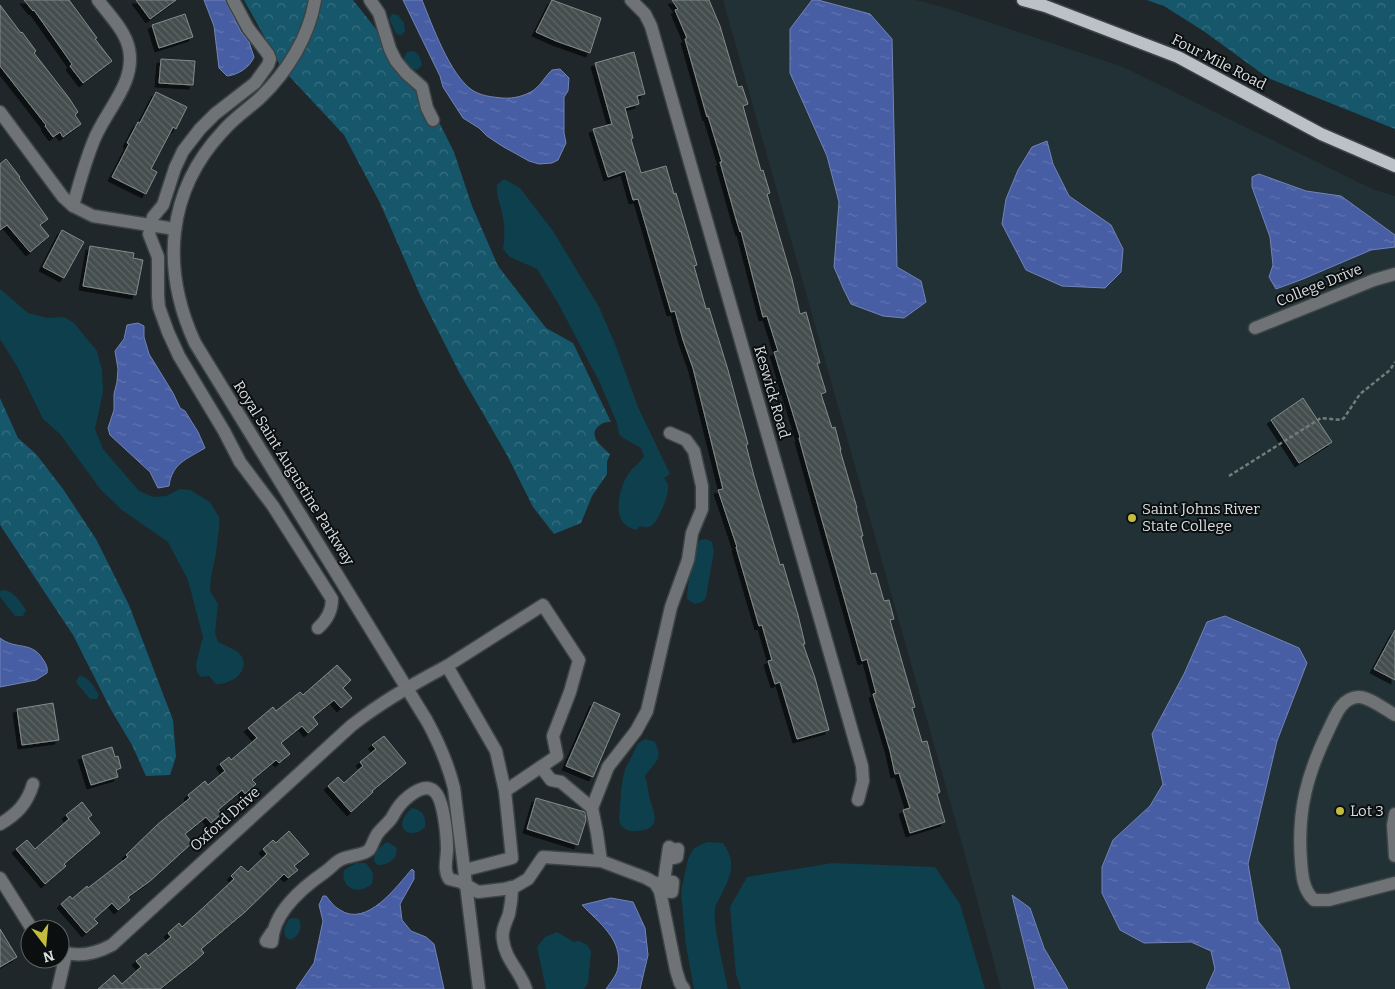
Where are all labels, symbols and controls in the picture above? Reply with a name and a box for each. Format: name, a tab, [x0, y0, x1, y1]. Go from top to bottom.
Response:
street label: Four Mile Road	[1169, 30, 1269, 94]
street label: College Drive	[1273, 260, 1365, 310]
street label: Keswick Road	[750, 344, 794, 441]
street label: Royal Saint Augustine Parkway	[230, 377, 358, 569]
place label: Saint Johns River State College	[1142, 500, 1260, 535]
marker: Saint Johns River State College	[1126, 512, 1138, 524]
street label: Oxford Drive	[186, 783, 264, 855]
place label: Lot 3	[1350, 802, 1384, 820]
marker: Lot 3	[1334, 805, 1346, 817]
north arrow	[20, 919, 70, 969]
text: N	[41, 946, 56, 966]

